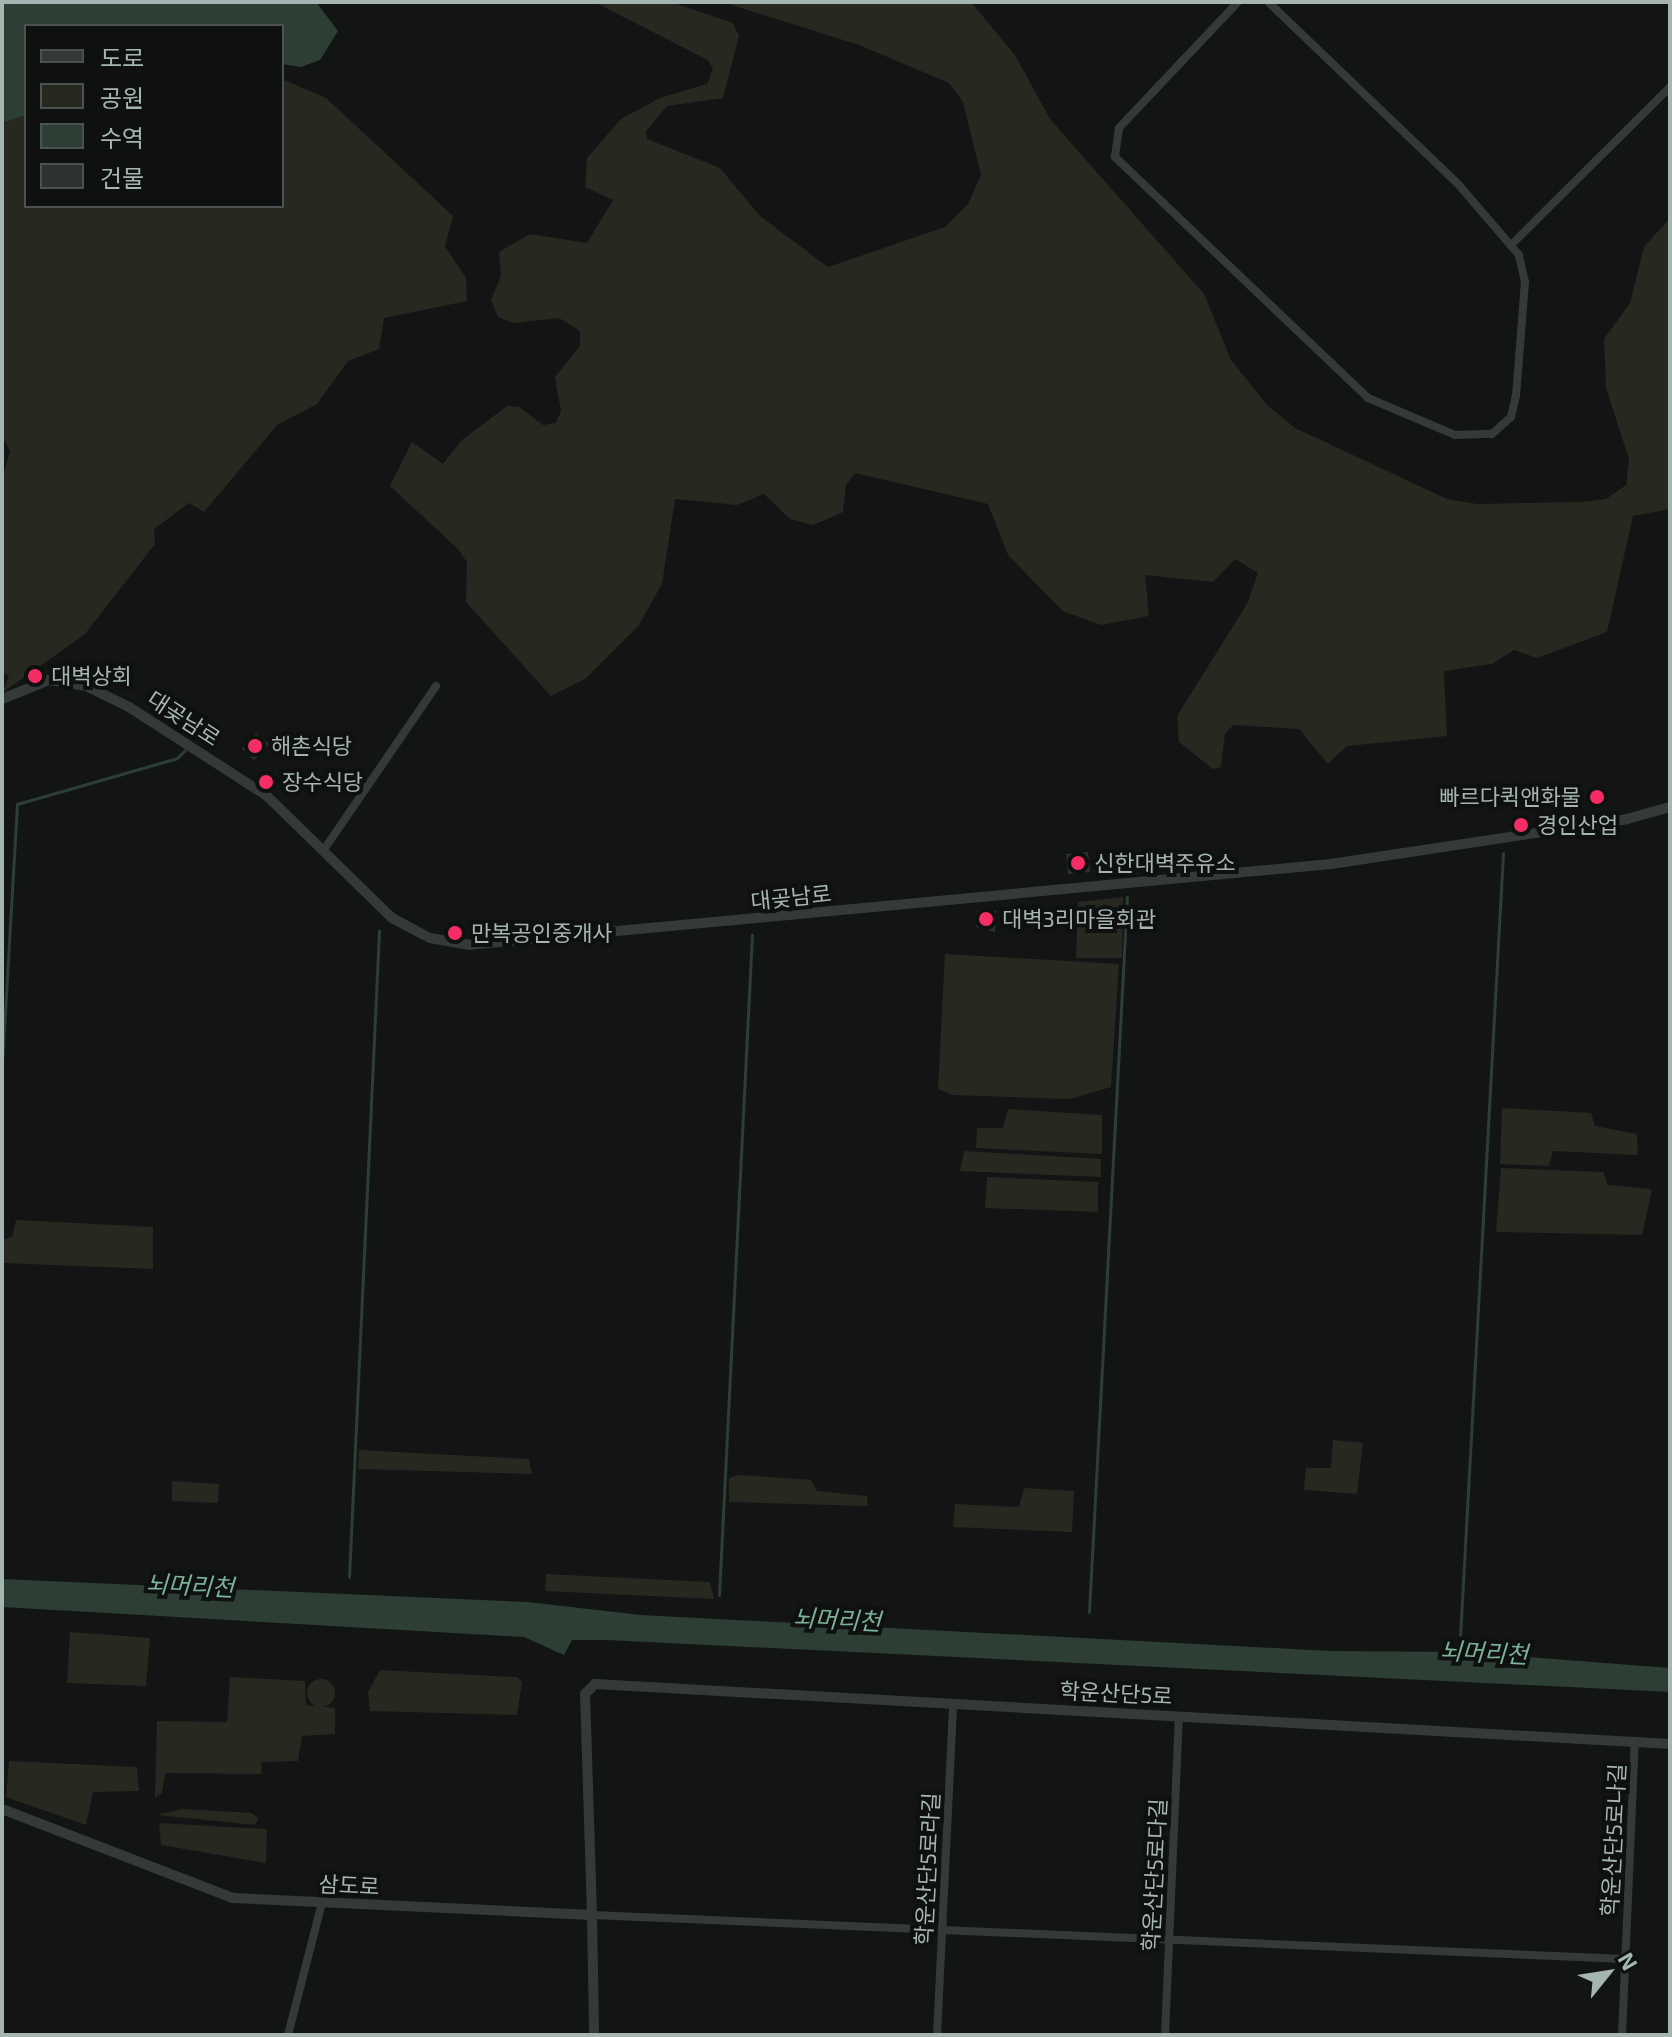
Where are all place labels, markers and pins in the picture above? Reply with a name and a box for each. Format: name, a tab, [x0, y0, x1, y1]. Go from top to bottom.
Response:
place label: 대벽상회	[51, 663, 132, 689]
marker: 대벽상회	[26, 667, 44, 685]
place label: 해촌식당	[271, 733, 352, 759]
marker: 해촌식당	[246, 737, 264, 755]
place label: 장수식당	[282, 769, 363, 795]
marker: 장수식당	[257, 773, 275, 791]
place label: 빠르다퀵앤화물	[1439, 784, 1581, 810]
marker: 빠르다퀵앤화물	[1588, 788, 1606, 806]
place label: 경인산업	[1537, 812, 1618, 838]
marker: 경인산업	[1512, 816, 1530, 834]
place label: 신한대벽주유소	[1094, 850, 1236, 876]
marker: 신한대벽주유소	[1069, 854, 1087, 872]
place label: 대벽3리마을회관	[1002, 906, 1156, 932]
marker: 대벽3리마을회관	[977, 910, 995, 928]
place label: 만복공인중개사	[471, 920, 613, 946]
marker: 만복공인중개사	[446, 924, 464, 942]

